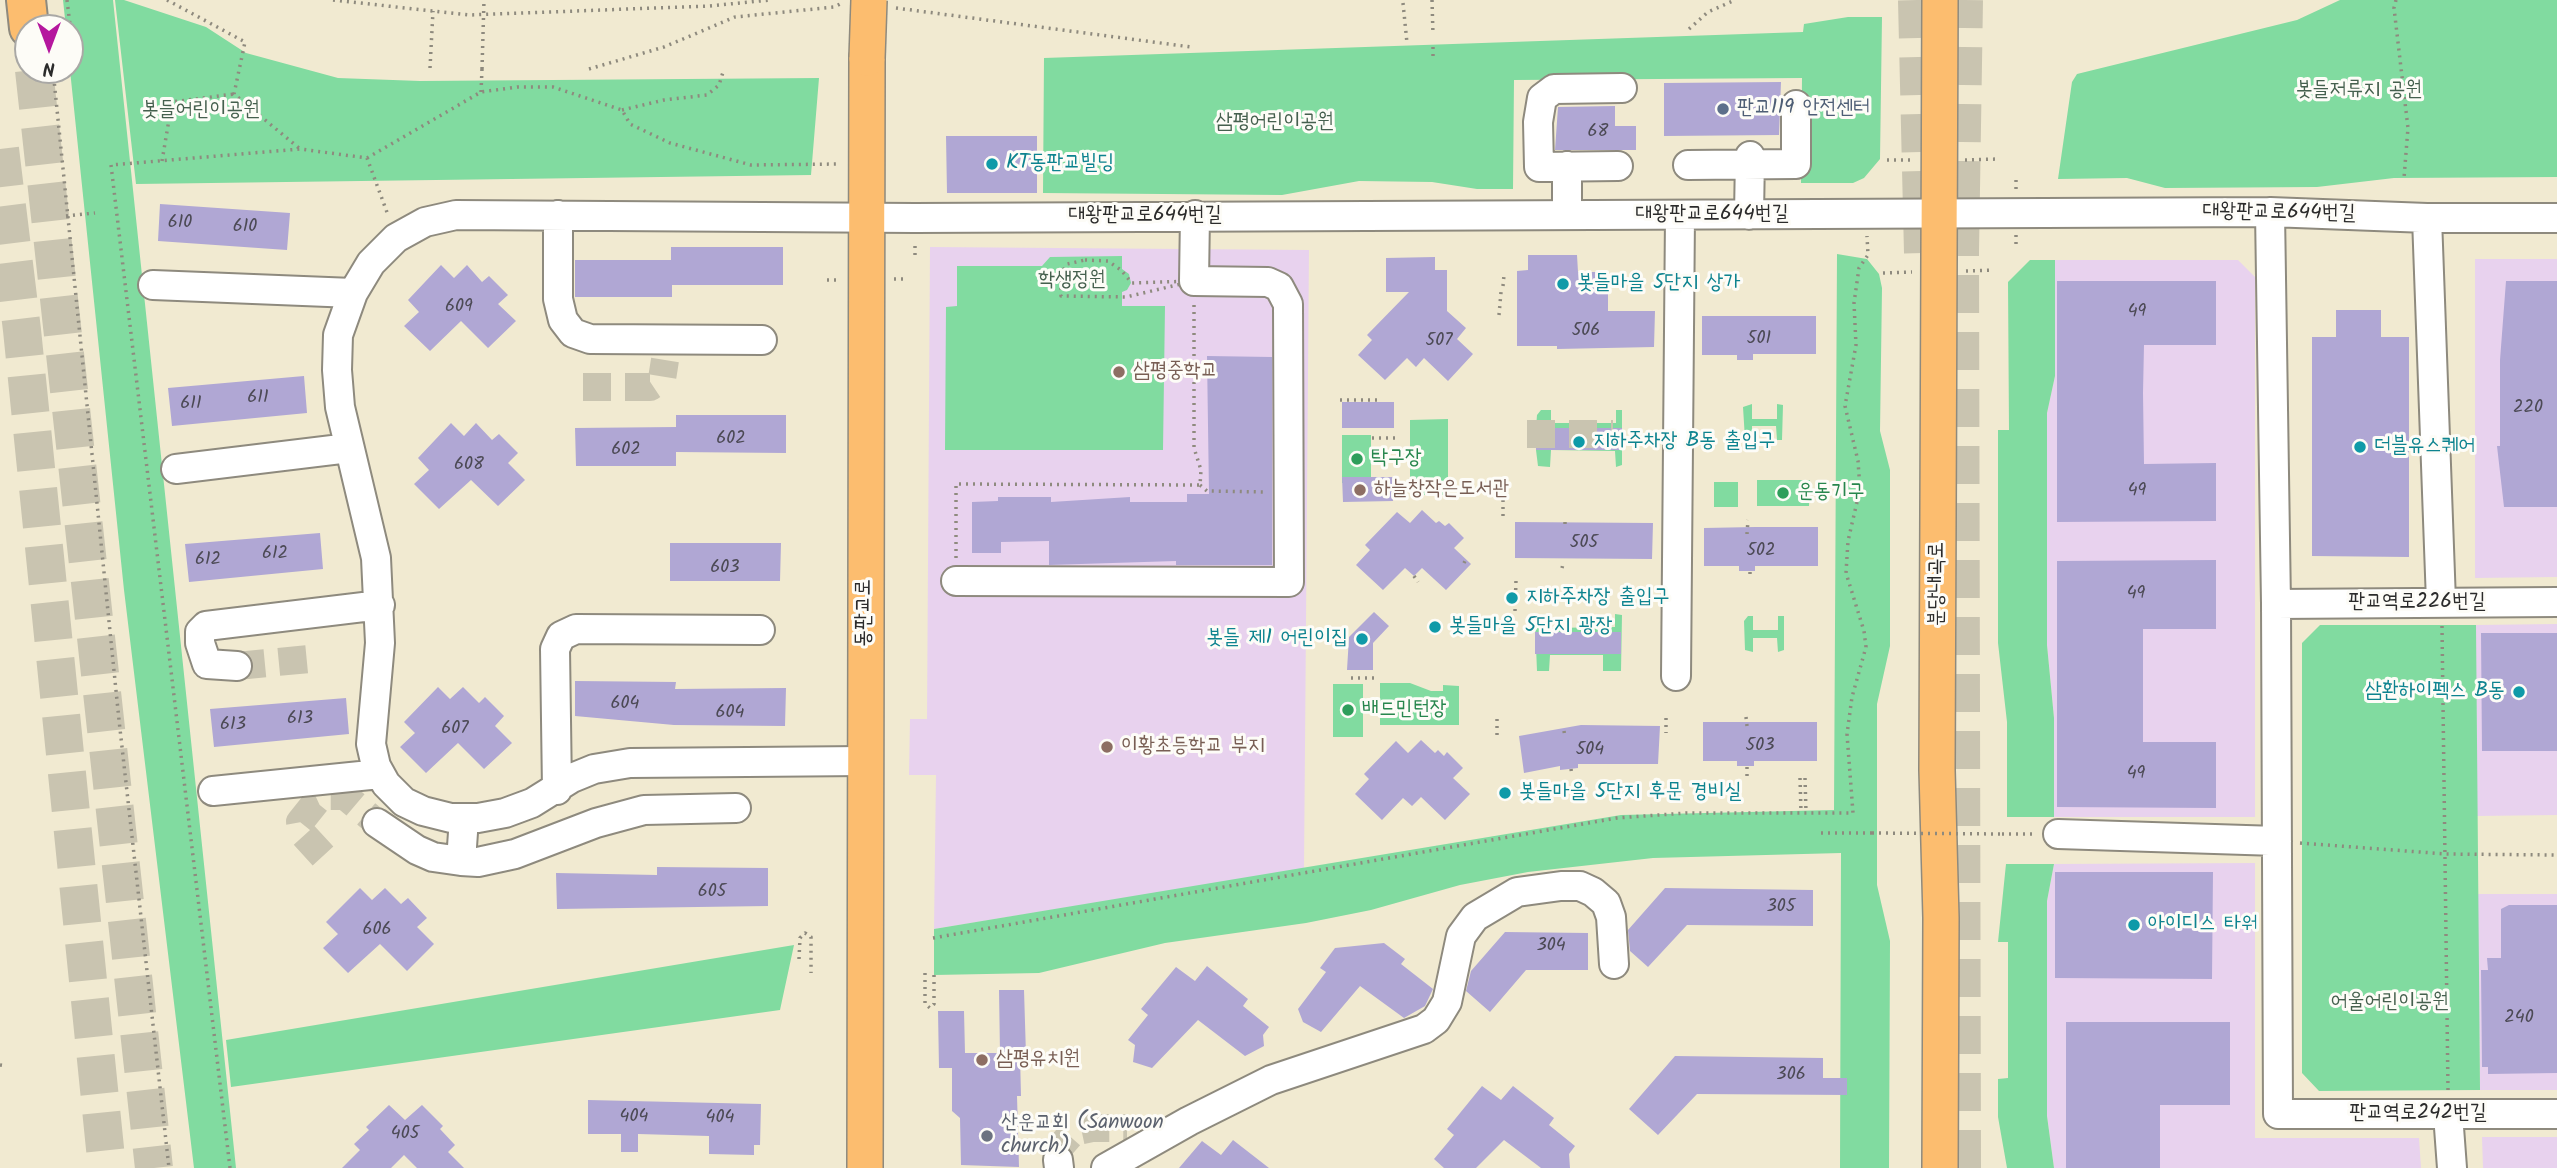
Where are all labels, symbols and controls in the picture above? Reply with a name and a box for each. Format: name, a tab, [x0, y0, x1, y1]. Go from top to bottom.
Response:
north arrow	[14, 14, 84, 84]
text: N	[43, 53, 55, 83]
park label: 봇들저류지 공원	[2296, 78, 2422, 104]
place label: 판교119 안전센터	[1737, 96, 1870, 122]
park label: 봇들어린이공원	[142, 98, 260, 124]
marker: 판교119 안전센터	[1715, 101, 1731, 117]
park label: 삼평어린이공원	[1216, 110, 1334, 136]
house number: 68	[1588, 122, 1608, 144]
place label: KT동판교빌딩	[1006, 151, 1114, 177]
marker: KT동판교빌딩	[984, 156, 1000, 172]
street label: 대왕판교로644번길	[2202, 200, 2356, 228]
street label: 대왕판교로644번길	[1635, 202, 1789, 228]
street label: 대왕판교로644번길	[1068, 203, 1222, 229]
house number: 610	[168, 213, 192, 235]
house number: 610	[233, 217, 257, 239]
park label: 학생정원	[1038, 268, 1106, 294]
place label: 봇들마을 5단지 상가	[1577, 271, 1740, 297]
marker: 봇들마을 5단지 상가	[1555, 276, 1571, 292]
house number: 609	[445, 297, 473, 319]
house number: 49	[2128, 302, 2146, 324]
house number: 506	[1572, 321, 1600, 343]
house number: 501	[1747, 329, 1771, 351]
house number: 507	[1426, 331, 1452, 353]
place label: 삼평중학교	[1133, 359, 1217, 385]
marker: 삼평중학교	[1111, 364, 1127, 380]
house number: 611	[247, 388, 269, 410]
house number: 611	[180, 394, 202, 416]
house number: 220	[2513, 398, 2543, 420]
house number: 602	[716, 429, 746, 451]
place label: 지하주차장 B동 출입구	[1593, 429, 1775, 455]
marker: 지하주차장 B동 출입구	[1571, 434, 1587, 450]
place label: 더블유스퀘어	[2374, 434, 2475, 460]
marker: 더블유스퀘어	[2352, 439, 2368, 455]
house number: 602	[611, 440, 641, 462]
place label: 탁구장	[1371, 446, 1422, 472]
marker: 탁구장	[1349, 451, 1365, 467]
house number: 608	[454, 455, 484, 477]
place label: 하늘창작은도서관	[1374, 477, 1509, 503]
place label: 운동기구	[1797, 480, 1865, 506]
house number: 49	[2128, 481, 2146, 503]
marker: 하늘창작은도서관	[1352, 482, 1368, 498]
marker: 운동기구	[1775, 485, 1791, 501]
house number: 505	[1570, 533, 1598, 555]
house number: 502	[1746, 541, 1776, 563]
street label: 분당내곡로	[1925, 542, 1951, 626]
house number: 612	[262, 544, 288, 566]
house number: 612	[195, 550, 221, 572]
house number: 603	[710, 558, 740, 580]
street label: 동판교로	[852, 579, 878, 647]
house number: 49	[2127, 584, 2145, 606]
place label: 지하주차장 출입구	[1526, 585, 1670, 611]
marker: 지하주차장 출입구	[1504, 590, 1520, 606]
street label: 판교역로226번길	[2348, 590, 2486, 616]
place label: 봇들마을 5단지 광장	[1449, 614, 1612, 640]
marker: 봇들마을 5단지 광장	[1427, 619, 1443, 635]
place label: 봇들 제1 어린이집	[1206, 626, 1348, 652]
marker: 봇들 제1 어린이집	[1354, 631, 1370, 647]
place label: 삼환하이펙스 B동	[2365, 679, 2505, 705]
marker: 삼환하이펙스 B동	[2511, 684, 2527, 700]
house number: 604	[611, 694, 639, 716]
place label: 배드민턴장	[1362, 697, 1446, 723]
marker: 배드민턴장	[1340, 702, 1356, 718]
house number: 604	[716, 703, 744, 725]
house number: 613	[287, 709, 313, 731]
house number: 613	[220, 715, 246, 737]
house number: 607	[441, 719, 469, 741]
place label: 이황초등학교 부지	[1121, 734, 1265, 760]
house number: 503	[1746, 736, 1774, 758]
marker: 이황초등학교 부지	[1099, 739, 1115, 755]
house number: 504	[1576, 740, 1604, 762]
house number: 49	[2127, 764, 2145, 786]
place label: 봇들마을 5단지 후문 경비실	[1519, 780, 1741, 806]
marker: 봇들마을 5단지 후문 경비실	[1497, 785, 1513, 801]
house number: 605	[698, 882, 726, 904]
house number: 305	[1767, 897, 1795, 919]
place label: 아이디스 타워	[2148, 912, 2258, 938]
marker: 아이디스 타워	[2126, 917, 2142, 933]
house number: 606	[362, 920, 392, 942]
house number: 304	[1536, 936, 1566, 958]
park label: 어울어린이공원	[2331, 990, 2449, 1016]
house number: 240	[2504, 1008, 2534, 1030]
place label: 삼평유치원	[996, 1047, 1080, 1073]
marker: 삼평유치원	[974, 1052, 990, 1068]
house number: 306	[1776, 1065, 1806, 1087]
street label: 판교역로242번길	[2349, 1101, 2487, 1127]
house number: 404	[620, 1107, 648, 1129]
house number: 404	[706, 1108, 734, 1130]
place label: 산운교회 (Sanwoon church)	[1001, 1111, 1164, 1161]
house number: 405	[391, 1124, 419, 1146]
marker: 산운교회 (Sanwoon church)	[979, 1128, 995, 1144]

